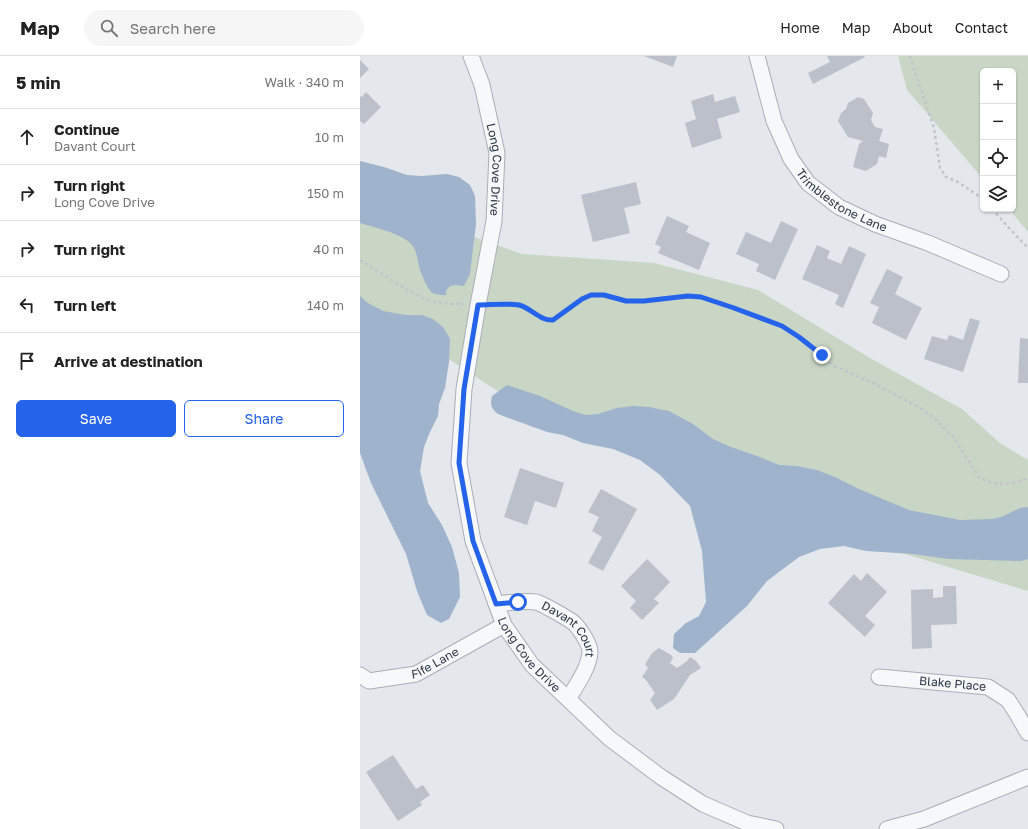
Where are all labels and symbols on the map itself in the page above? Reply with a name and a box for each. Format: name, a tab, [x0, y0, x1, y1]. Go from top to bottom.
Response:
street label: Long Cove Drive	[484, 122, 505, 216]
street label: Trimblestone Lane	[793, 166, 889, 235]
route end	[813, 346, 831, 364]
route start	[509, 593, 527, 611]
street label: Davant Court	[539, 597, 598, 659]
street label: Long Cove Drive	[495, 615, 564, 695]
street label: Fife Lane	[410, 644, 461, 682]
street label: Blake Place	[919, 673, 987, 694]

